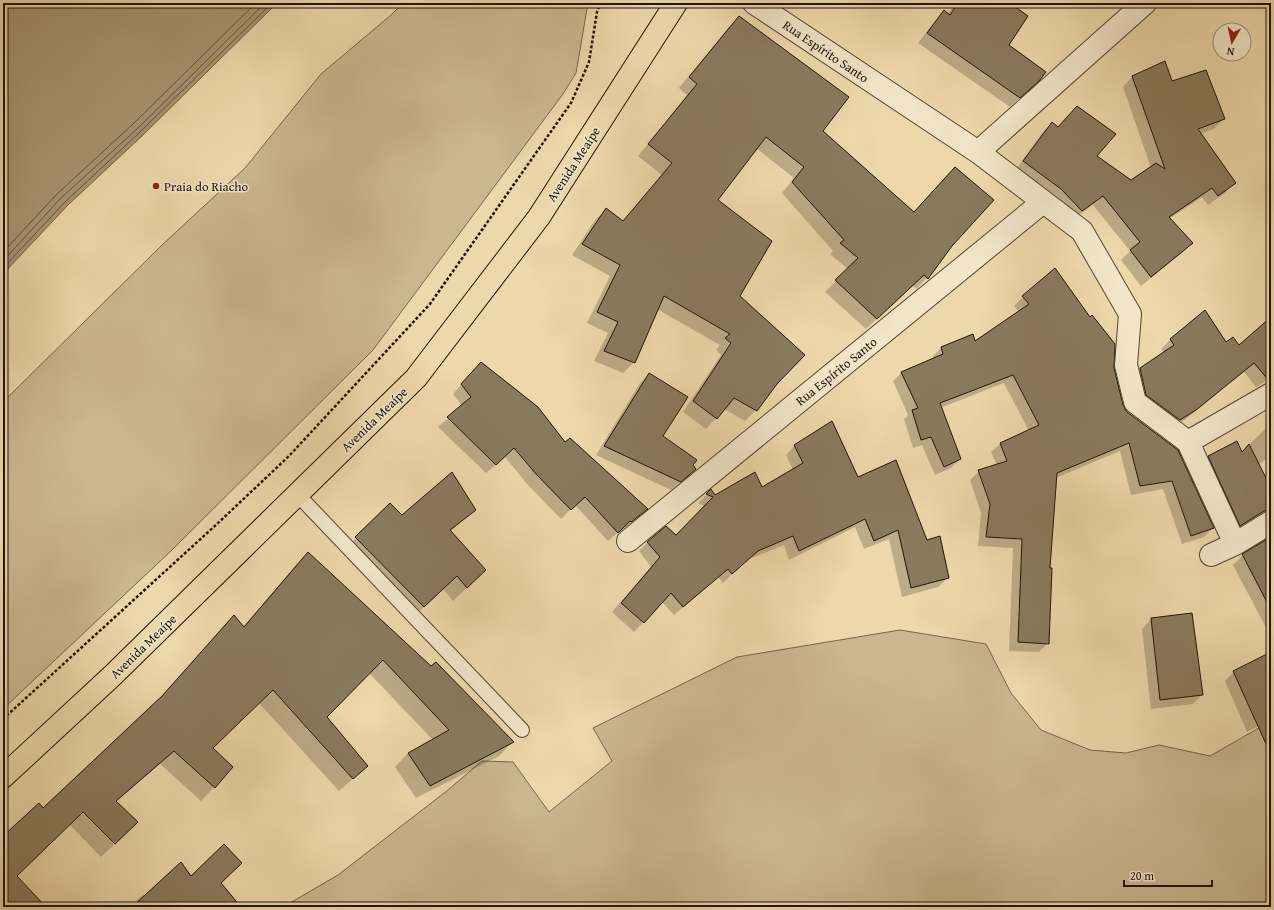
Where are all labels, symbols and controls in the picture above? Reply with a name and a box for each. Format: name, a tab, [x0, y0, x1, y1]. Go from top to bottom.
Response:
street label: Rua Espírito Santo	[779, 16, 873, 87]
north arrow	[1212, 22, 1252, 62]
text: N	[1225, 43, 1235, 60]
street label: Avenida Meaípe	[542, 123, 605, 206]
place label: Praia do Riacho	[164, 177, 249, 196]
marker: Praia do Riacho	[151, 181, 161, 191]
street label: Rua Espírito Santo	[791, 332, 881, 410]
street label: Avenida Meaípe	[337, 383, 412, 456]
street label: Avenida Meaípe	[106, 610, 181, 683]
scale bar	[1124, 862, 1212, 888]
text: 20 m	[1130, 867, 1154, 884]

